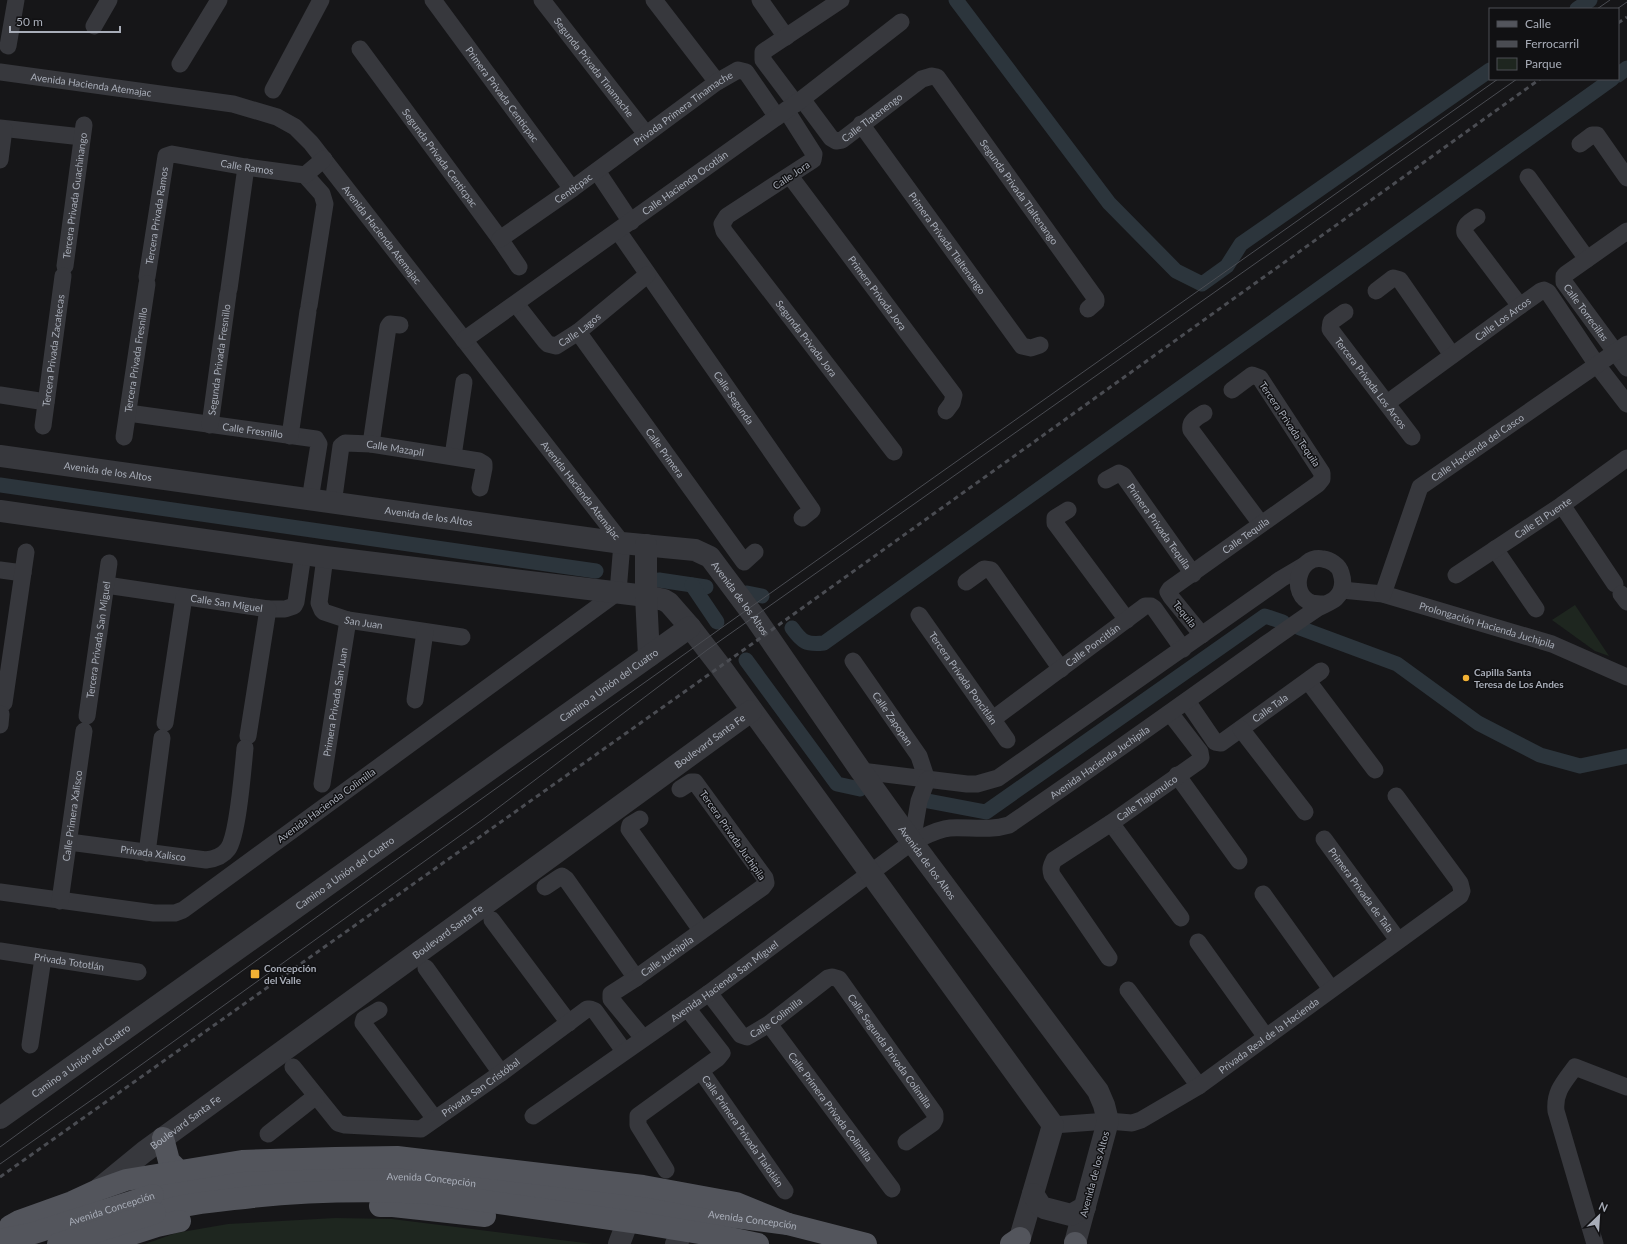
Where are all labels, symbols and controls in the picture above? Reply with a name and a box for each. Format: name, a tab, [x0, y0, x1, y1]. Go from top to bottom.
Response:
scale bar	[10, 8, 120, 34]
legend	[1489, 8, 1619, 80]
text: 50 m	[16, 14, 43, 29]
street label: Segunda Privada Tinamache	[552, 15, 637, 119]
text: Calle	[1525, 16, 1551, 31]
text: Ferrocarril	[1525, 36, 1579, 51]
street label: Primera Privada Centicpac	[463, 44, 541, 145]
text: Parque	[1525, 56, 1562, 71]
street label: Privada Primera Tinamache	[631, 68, 735, 148]
street label: Avenida Hacienda Atemajac	[30, 70, 153, 99]
street label: Calle Tlatenengo	[839, 90, 905, 144]
street label: Segunda Privada Centicpac	[400, 106, 480, 209]
street label: Tercera Privada Guachinango	[60, 131, 89, 259]
street label: Segunda Privada Tlaltenango	[978, 137, 1061, 247]
street label: Calle Hacienda Ocotlán	[639, 148, 730, 217]
street label: Calle Ramos	[220, 157, 274, 177]
street label: Calle Jora	[770, 158, 812, 192]
street label: Tercera Privada Ramos	[143, 166, 170, 266]
street label: Centicpac	[552, 170, 594, 206]
street label: Avenida Hacienda Atemajac	[340, 183, 424, 286]
street label: Primera Privada Tlaltenango	[906, 190, 988, 297]
street label: Primera Privada Jora	[846, 253, 909, 332]
street label: Calle Torrecillas	[1561, 281, 1611, 343]
street label: Tercera Privada Zacatecas	[40, 294, 66, 408]
street label: Calle Los Arcos	[1472, 294, 1533, 343]
street label: Segunda Privada Jora	[773, 298, 840, 379]
street label: Segunda Privada Fresnillo	[205, 303, 233, 416]
street label: Tercera Privada Fresnillo	[122, 306, 149, 413]
street label: Calle Lagos	[556, 310, 603, 349]
street label: Tercera Privada Los Arcos	[1332, 335, 1409, 431]
street label: Calle Segunda	[711, 369, 757, 427]
street label: Tercera Privada Tequila	[1257, 379, 1323, 469]
street label: Calle Hacienda del Casco	[1429, 411, 1526, 484]
street label: Calle Fresnillo	[222, 420, 284, 440]
street label: Calle Primera	[643, 426, 687, 480]
street label: Calle Mazapil	[366, 438, 425, 458]
street label: Avenida Hacienda Atemajac	[539, 438, 623, 542]
street label: Avenida de los Altos	[63, 459, 153, 483]
street label: Primera Privada Tequila	[1125, 481, 1194, 572]
street label: Calle El Puente	[1512, 494, 1574, 541]
street label: Avenida de los Altos	[384, 504, 474, 528]
street label: Calle Tequila	[1220, 515, 1271, 556]
street label: Avenida de los Altos	[709, 559, 771, 637]
street label: Tercera Privada San Miguel	[84, 580, 112, 699]
street label: Calle San Miguel	[190, 592, 264, 614]
street label: Tequila	[1171, 598, 1199, 630]
street label: Prolongación Hacienda Juchipila	[1418, 599, 1557, 651]
street label: San Juan	[343, 613, 384, 631]
street label: Calle Poncitlán	[1063, 621, 1122, 669]
street label: Tercera Privada Poncitlán	[927, 629, 1000, 727]
street label: Camino a Unión del Cuatro	[557, 646, 661, 724]
street label: Primera Privada San Juan	[320, 647, 350, 757]
place label: Capilla Santa Teresa de Los Andes	[1474, 666, 1564, 690]
marker: Capilla Santa Teresa de Los Andes	[1461, 673, 1471, 683]
street label: Calle Zapopan	[870, 689, 916, 748]
street label: Calle Tala	[1250, 691, 1290, 725]
street label: Boulevard Santa Fe	[672, 711, 747, 771]
street label: Avenida Hacienda Juchipila	[1047, 723, 1152, 801]
street label: Avenida Hacienda Colimilla	[274, 765, 378, 845]
street label: Calle Primera Xalisco	[60, 769, 84, 862]
street label: Calle Tlajomulco	[1114, 772, 1180, 823]
street label: Tercera Privada Juchipila	[697, 788, 769, 882]
street label: Avenida de los Altos	[896, 823, 959, 902]
street label: Camino a Unión del Cuatro	[293, 833, 397, 912]
street label: Privada Xalisco	[120, 843, 187, 863]
street label: Primera Privada de Tala	[1326, 845, 1396, 935]
street label: Boulevard Santa Fe	[410, 902, 485, 961]
street label: Calle Juchipila	[638, 933, 695, 979]
street label: Avenida Hacienda San Miguel	[668, 938, 780, 1024]
street label: Privada Tototlán	[33, 950, 105, 973]
place label: Concepción del Valle	[264, 962, 317, 986]
marker: Concepción del Valle	[249, 968, 261, 980]
street label: Calle Segunda Privada Colimilla	[845, 991, 935, 1110]
street label: Calle Colimilla	[747, 995, 804, 1040]
street label: Privada Real de la Hacienda	[1216, 995, 1321, 1076]
street label: Camino a Unión del Cuatro	[29, 1021, 133, 1100]
street label: Calle Primera Privada Colimilla	[786, 1049, 875, 1164]
street label: Privada San Cristóbal	[439, 1055, 522, 1119]
street label: Calle Primera Privada Tlalotlán	[700, 1073, 786, 1189]
street label: Boulevard Santa Fe	[148, 1092, 223, 1152]
street label: Avenida de los Altos	[1077, 1130, 1111, 1218]
street label: Avenida Concepción	[387, 1170, 477, 1189]
street label: Avenida Concepción	[67, 1189, 156, 1228]
north arrow	[1579, 1196, 1619, 1236]
text: N	[1597, 1199, 1610, 1214]
street label: Avenida Concepción	[707, 1208, 799, 1232]

